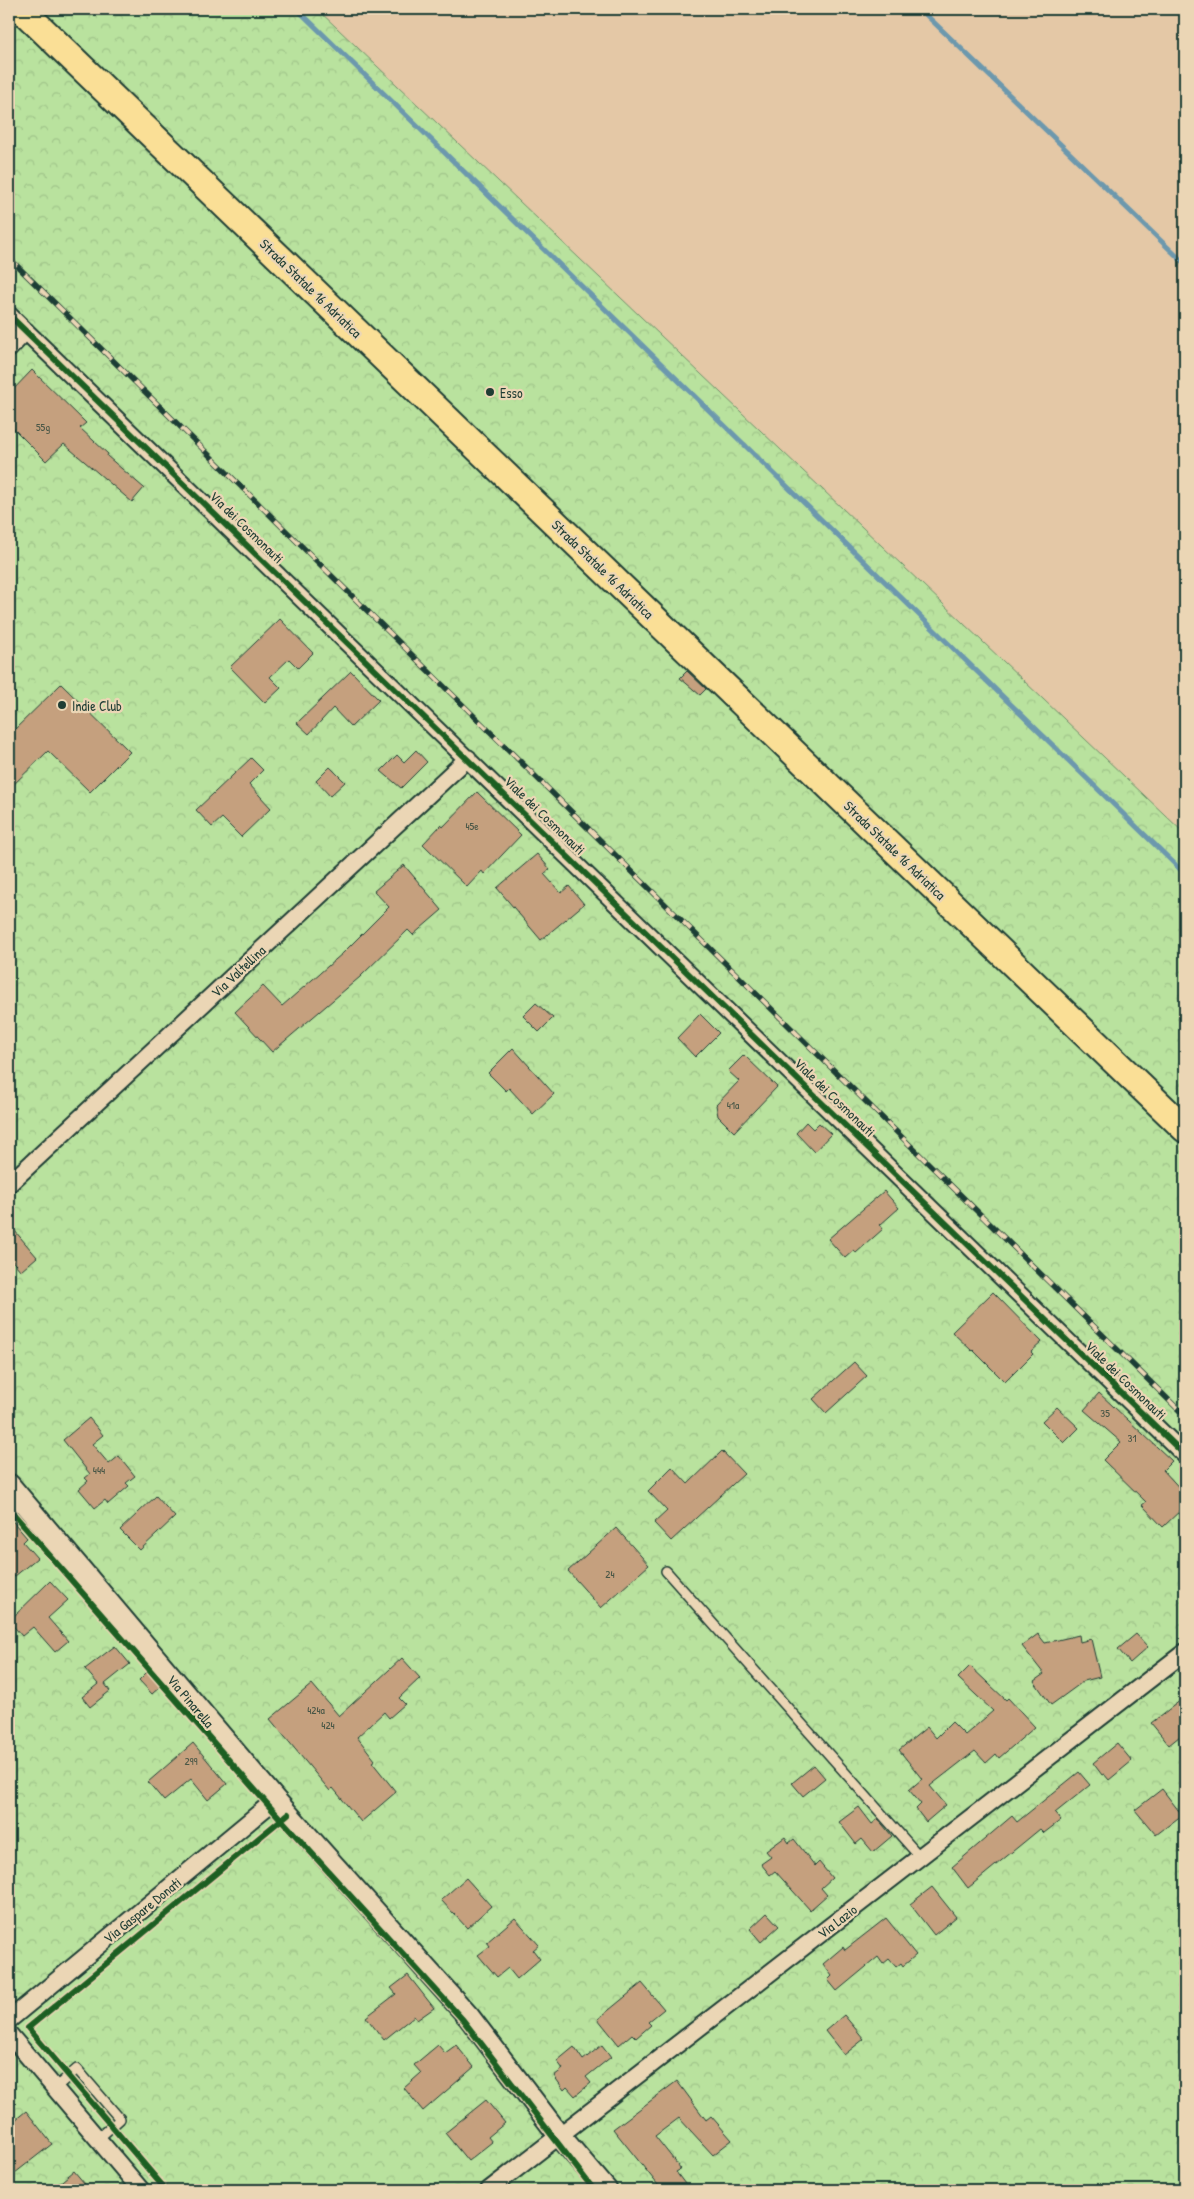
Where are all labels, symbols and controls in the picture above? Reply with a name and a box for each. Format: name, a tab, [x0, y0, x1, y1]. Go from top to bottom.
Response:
street label: Strada Statale 16 Adriatica	[256, 234, 366, 342]
place label: Esso	[500, 383, 523, 402]
marker: Esso	[484, 386, 496, 398]
house number: 55g	[36, 420, 50, 434]
street label: Via dei Cosmonauti	[206, 487, 288, 567]
street label: Strada Statale 16 Adriatica	[548, 515, 658, 623]
place label: Indie Club	[72, 696, 122, 715]
marker: Indie Club	[56, 699, 68, 711]
street label: Viale dei Cosmonauti	[500, 771, 590, 859]
street label: Strada Statale 16 Adriatica	[840, 796, 950, 904]
house number: 45e	[465, 819, 479, 833]
street label: Via Valtellina	[207, 940, 270, 1001]
street label: Viale dei Cosmonauti	[790, 1053, 880, 1141]
house number: 41a	[727, 1098, 740, 1112]
street label: Viale dei Cosmonauti	[1081, 1336, 1171, 1424]
house number: 35	[1100, 1406, 1110, 1420]
house number: 31	[1128, 1431, 1136, 1445]
house number: 444	[93, 1463, 105, 1477]
house number: 24	[605, 1567, 615, 1581]
street label: Via Pinarella	[163, 1670, 219, 1732]
house number: 424a	[307, 1703, 326, 1717]
house number: 424	[321, 1718, 335, 1732]
house number: 299	[184, 1754, 198, 1768]
street label: Via Gaspare Donati	[99, 1873, 186, 1948]
street label: Via Lazio	[813, 1899, 861, 1942]

